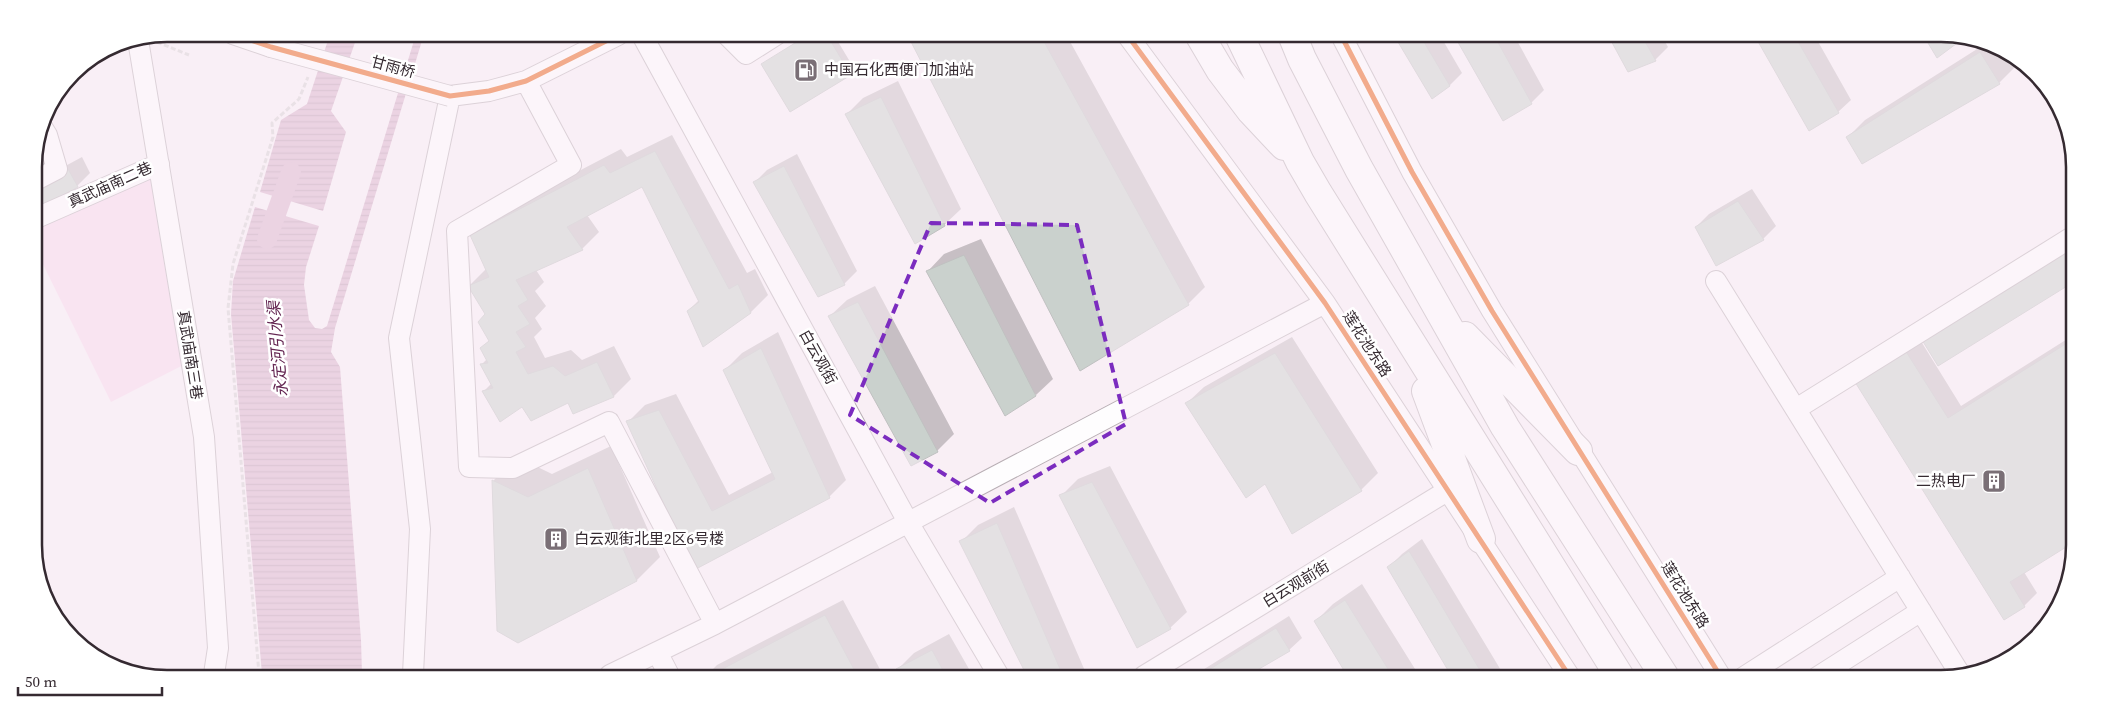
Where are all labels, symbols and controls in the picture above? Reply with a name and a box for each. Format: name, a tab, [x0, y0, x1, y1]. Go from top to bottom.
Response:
street label: 甘雨桥	[369, 51, 418, 82]
fuel station icon: 中国石化西便门加油站	[793, 57, 819, 83]
place label: 中国石化西便门加油站	[824, 59, 974, 80]
street label: 真武庙南二巷	[64, 157, 155, 212]
water label: 永定河引水渠	[262, 298, 292, 398]
street label: 莲花池东路	[1338, 307, 1397, 381]
street label: 真武庙南三巷	[173, 309, 208, 401]
street label: 白云观街	[795, 325, 842, 388]
building icon: 二热电厂	[1981, 468, 2007, 494]
place label: 二热电厂	[1916, 470, 1976, 491]
building icon: 白云观街北里2区6号楼	[543, 526, 569, 552]
place label: 白云观街北里2区6号楼	[574, 528, 724, 549]
street label: 白云观前街	[1258, 555, 1333, 612]
street label: 莲花池东路	[1657, 557, 1714, 632]
scale bar	[18, 664, 161, 696]
text: 50 m	[25, 671, 57, 692]

